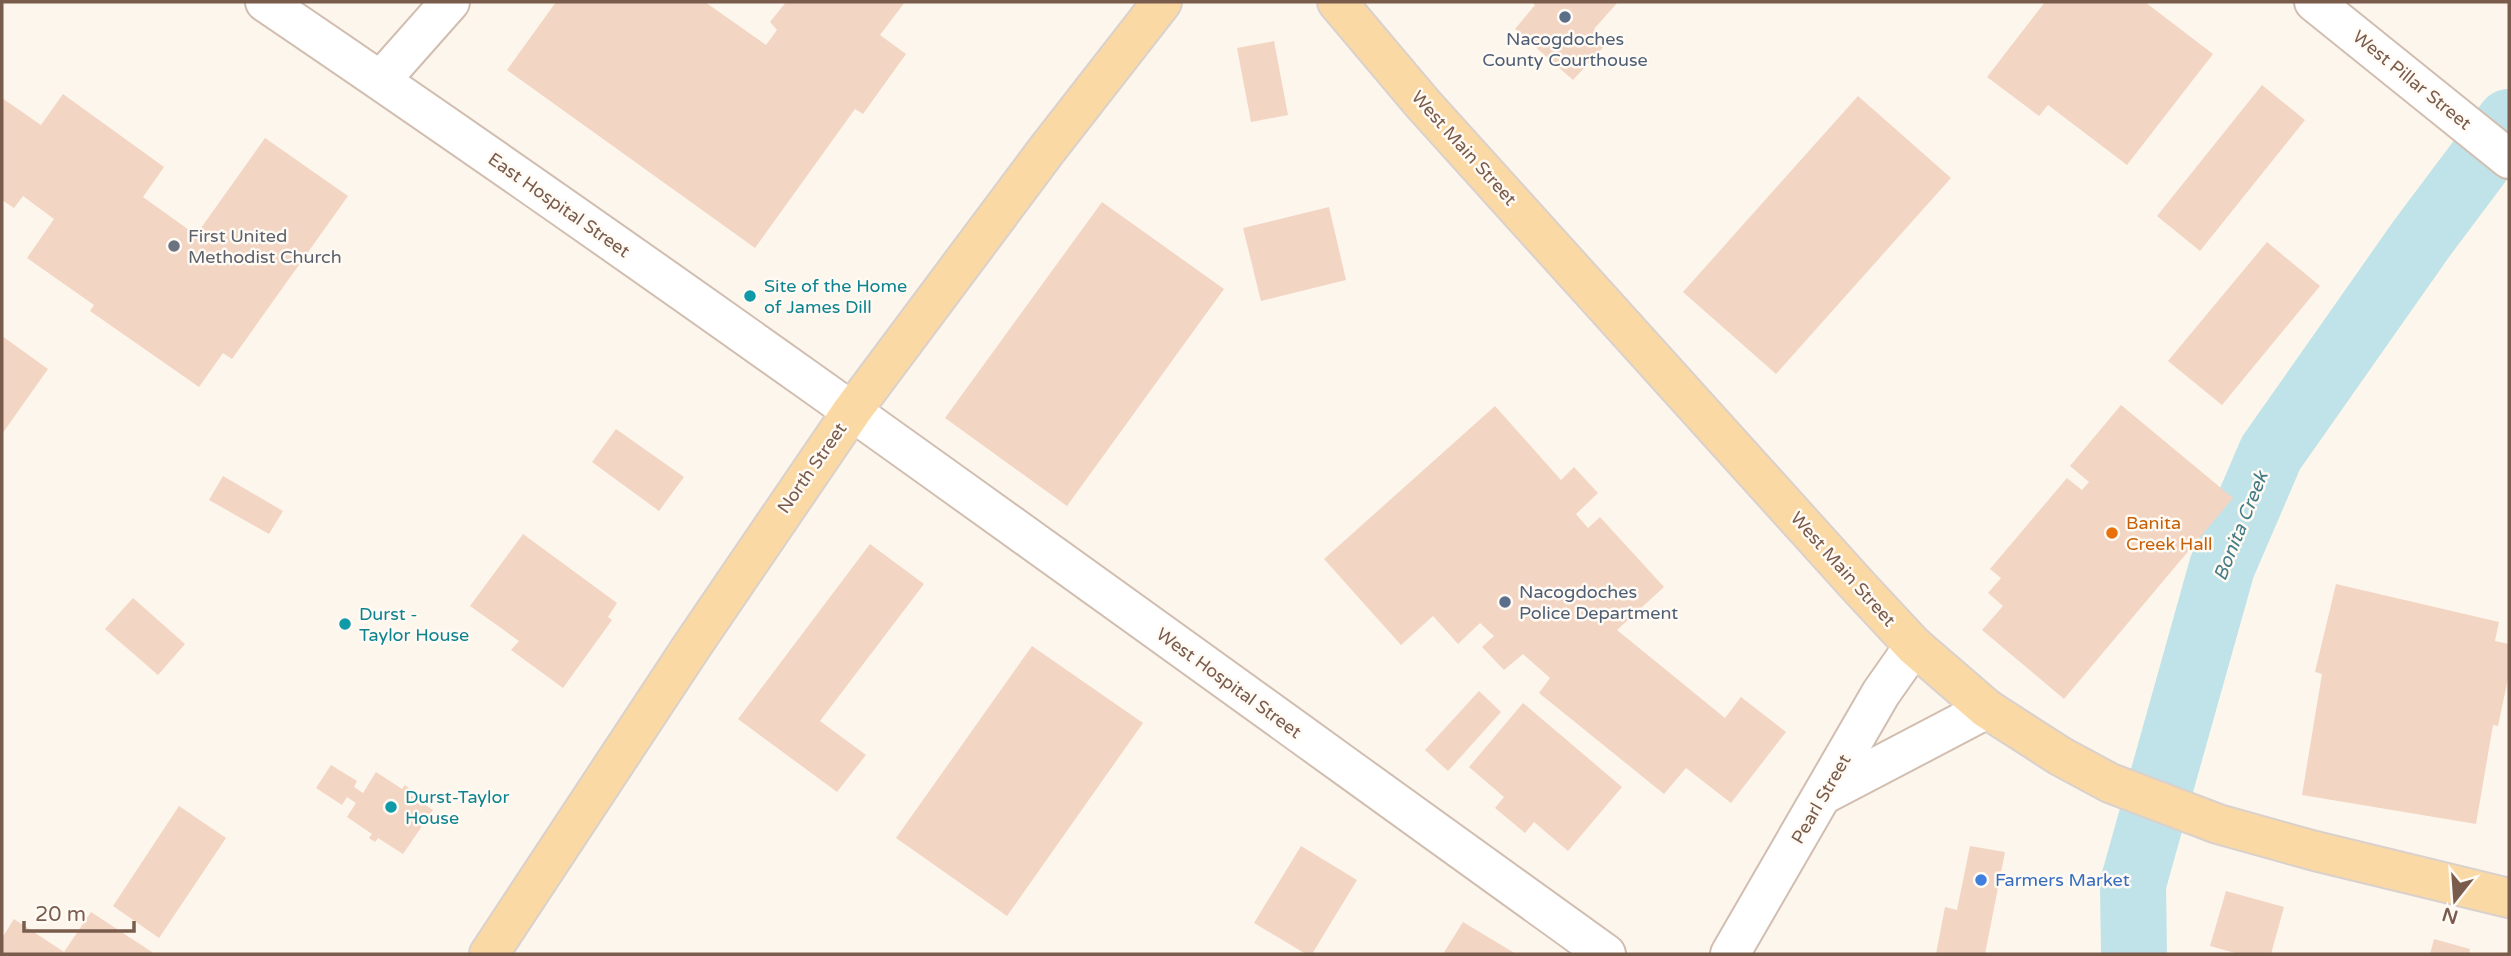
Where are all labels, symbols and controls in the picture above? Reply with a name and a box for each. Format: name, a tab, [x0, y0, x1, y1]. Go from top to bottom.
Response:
marker: Nacogdoches County Courthouse	[1557, 9, 1573, 25]
street label: West Pillar Street	[2348, 25, 2476, 135]
place label: Nacogdoches County Courthouse	[1482, 28, 1648, 71]
street label: West Main Street	[1407, 86, 1521, 210]
street label: East Hospital Street	[484, 148, 634, 262]
place label: First United Methodist Church	[188, 225, 342, 268]
marker: First United Methodist Church	[166, 238, 182, 254]
place label: Site of the Home of James Dill	[764, 275, 907, 318]
marker: Site of the Home of James Dill	[742, 288, 758, 304]
street label: North Street	[773, 418, 851, 518]
water label: Bonita Creek	[2209, 467, 2273, 584]
street label: West Main Street	[1786, 507, 1900, 631]
place label: Banita Creek Hall	[2126, 512, 2213, 555]
marker: Banita Creek Hall	[2104, 525, 2120, 541]
place label: Nacogdoches Police Department	[1519, 581, 1678, 624]
marker: Nacogdoches Police Department	[1497, 594, 1513, 610]
place label: Durst - Taylor House	[359, 603, 469, 646]
marker: Durst - Taylor House	[337, 616, 353, 632]
street label: West Hospital Street	[1152, 623, 1306, 743]
street label: Pearl Street	[1787, 750, 1855, 848]
place label: Durst-Taylor House	[405, 786, 509, 829]
marker: Durst-Taylor House	[383, 799, 399, 815]
north arrow	[2420, 865, 2490, 935]
place label: Farmers Market	[1995, 869, 2130, 891]
marker: Farmers Market	[1973, 872, 1989, 888]
scale bar	[24, 890, 135, 934]
text: 20 m	[35, 902, 86, 927]
text: N	[2440, 903, 2461, 928]

